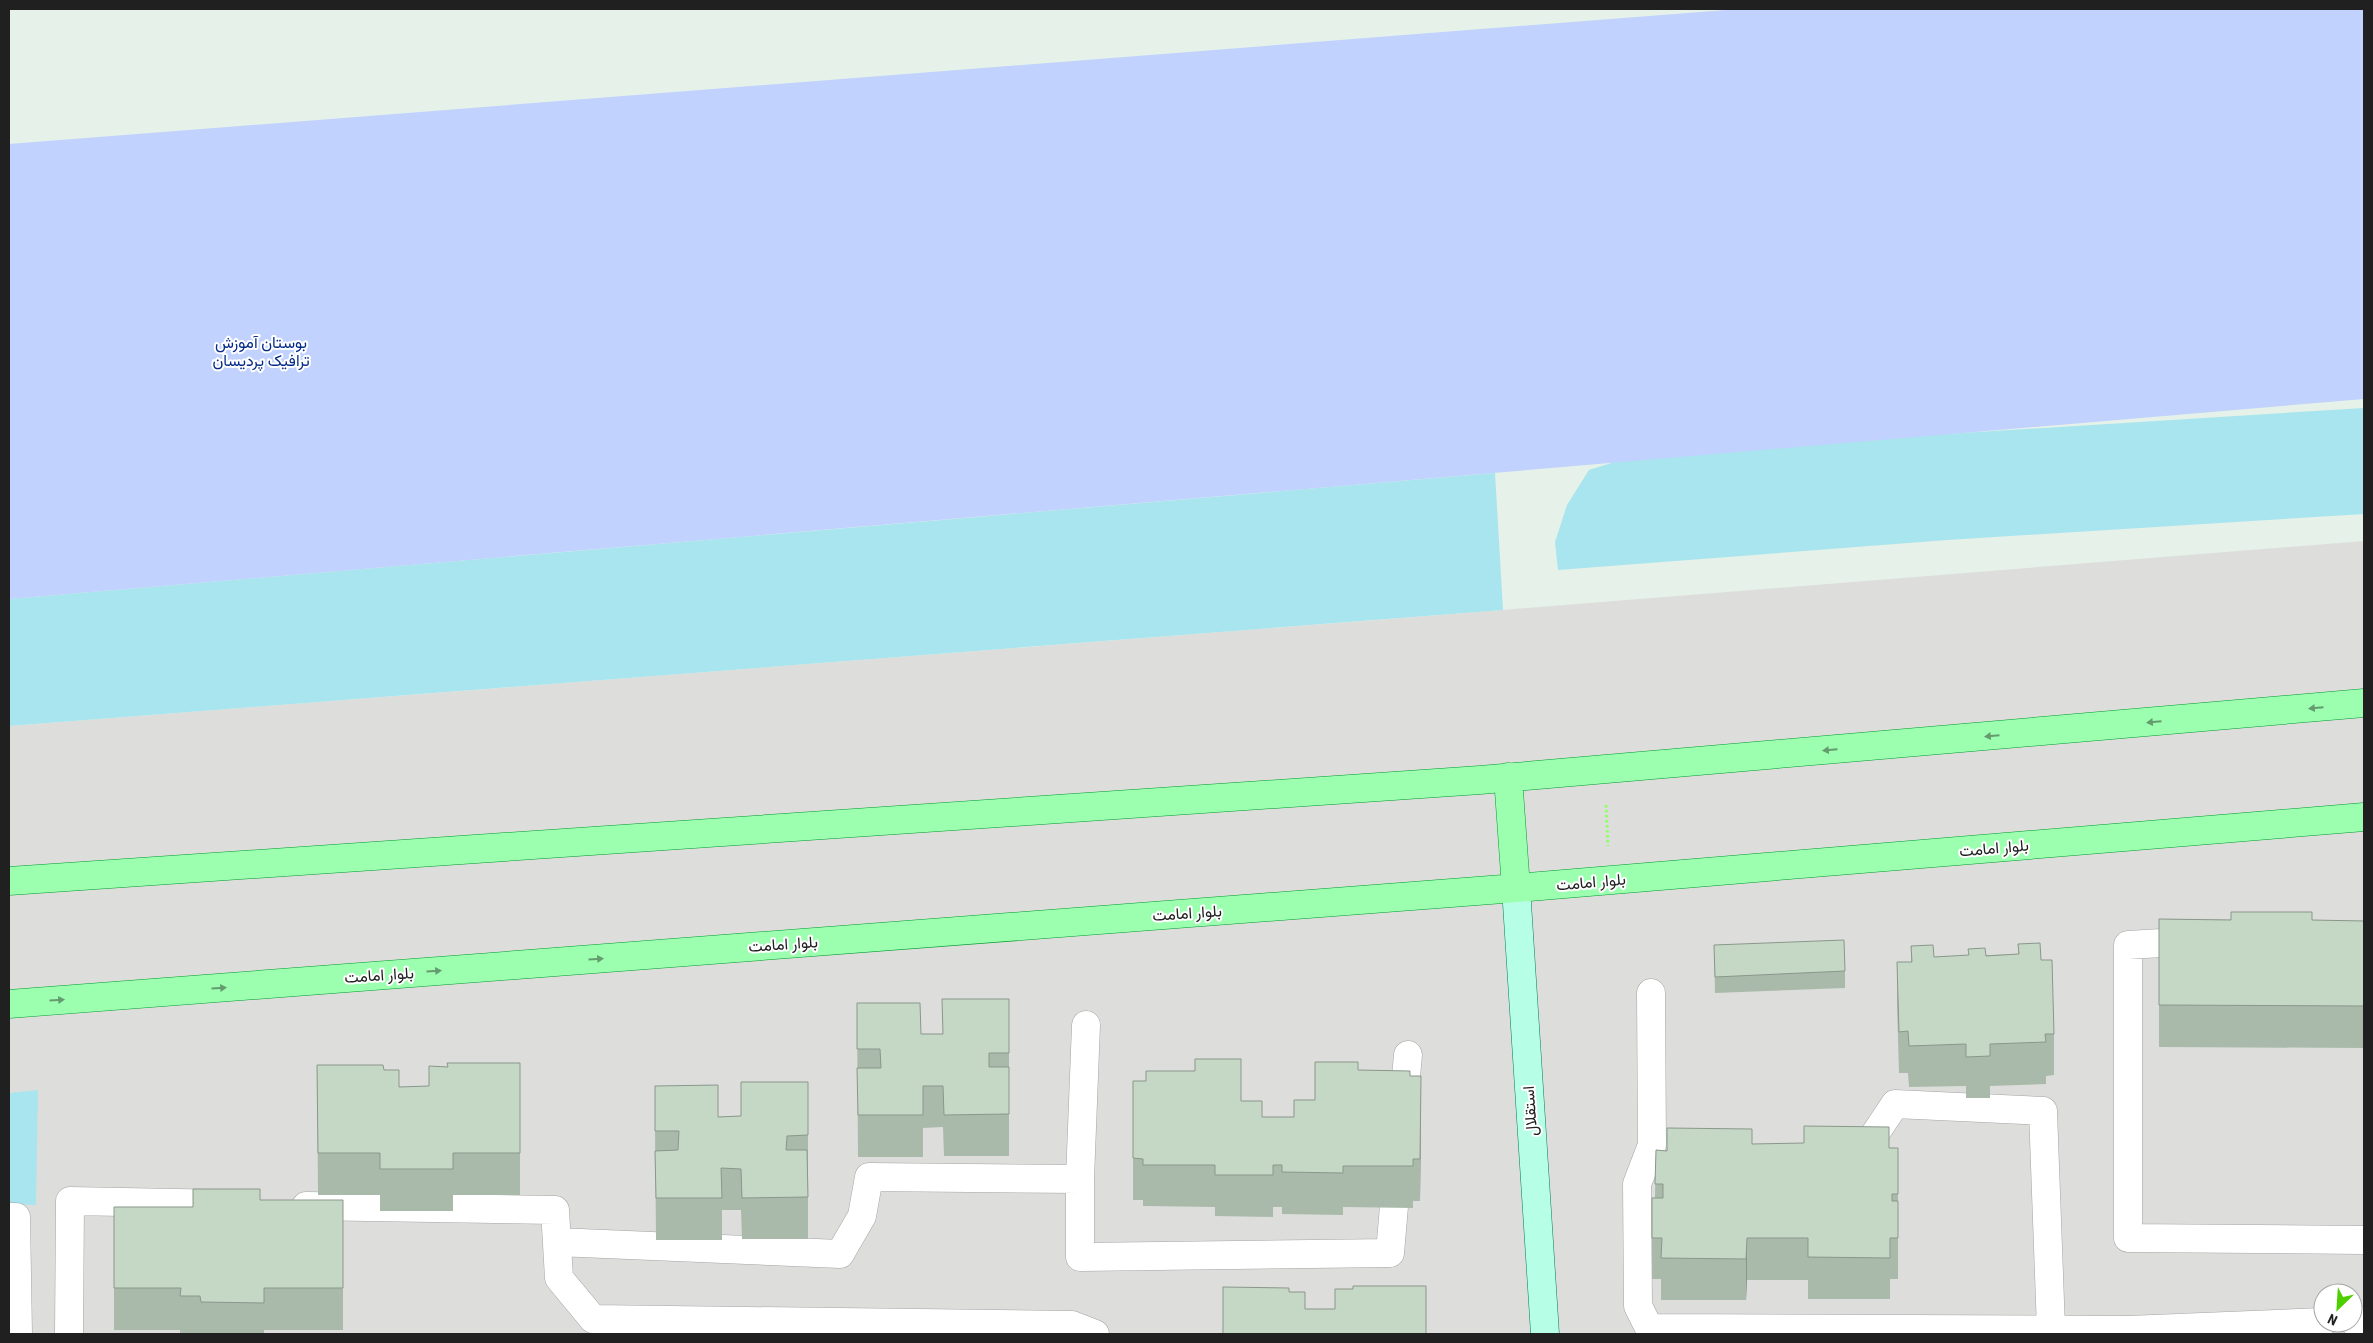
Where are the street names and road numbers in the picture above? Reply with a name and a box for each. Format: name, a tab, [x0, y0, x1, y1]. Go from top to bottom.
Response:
street label: بلوار امامت	[1958, 836, 2030, 861]
street label: بلوار امامت	[1555, 870, 1627, 895]
street label: بلوار امامت	[1152, 901, 1222, 926]
street label: بلوار امامت	[748, 932, 818, 957]
street label: بلوار امامت	[344, 963, 414, 988]
street label: استقلال	[1519, 1085, 1541, 1137]

